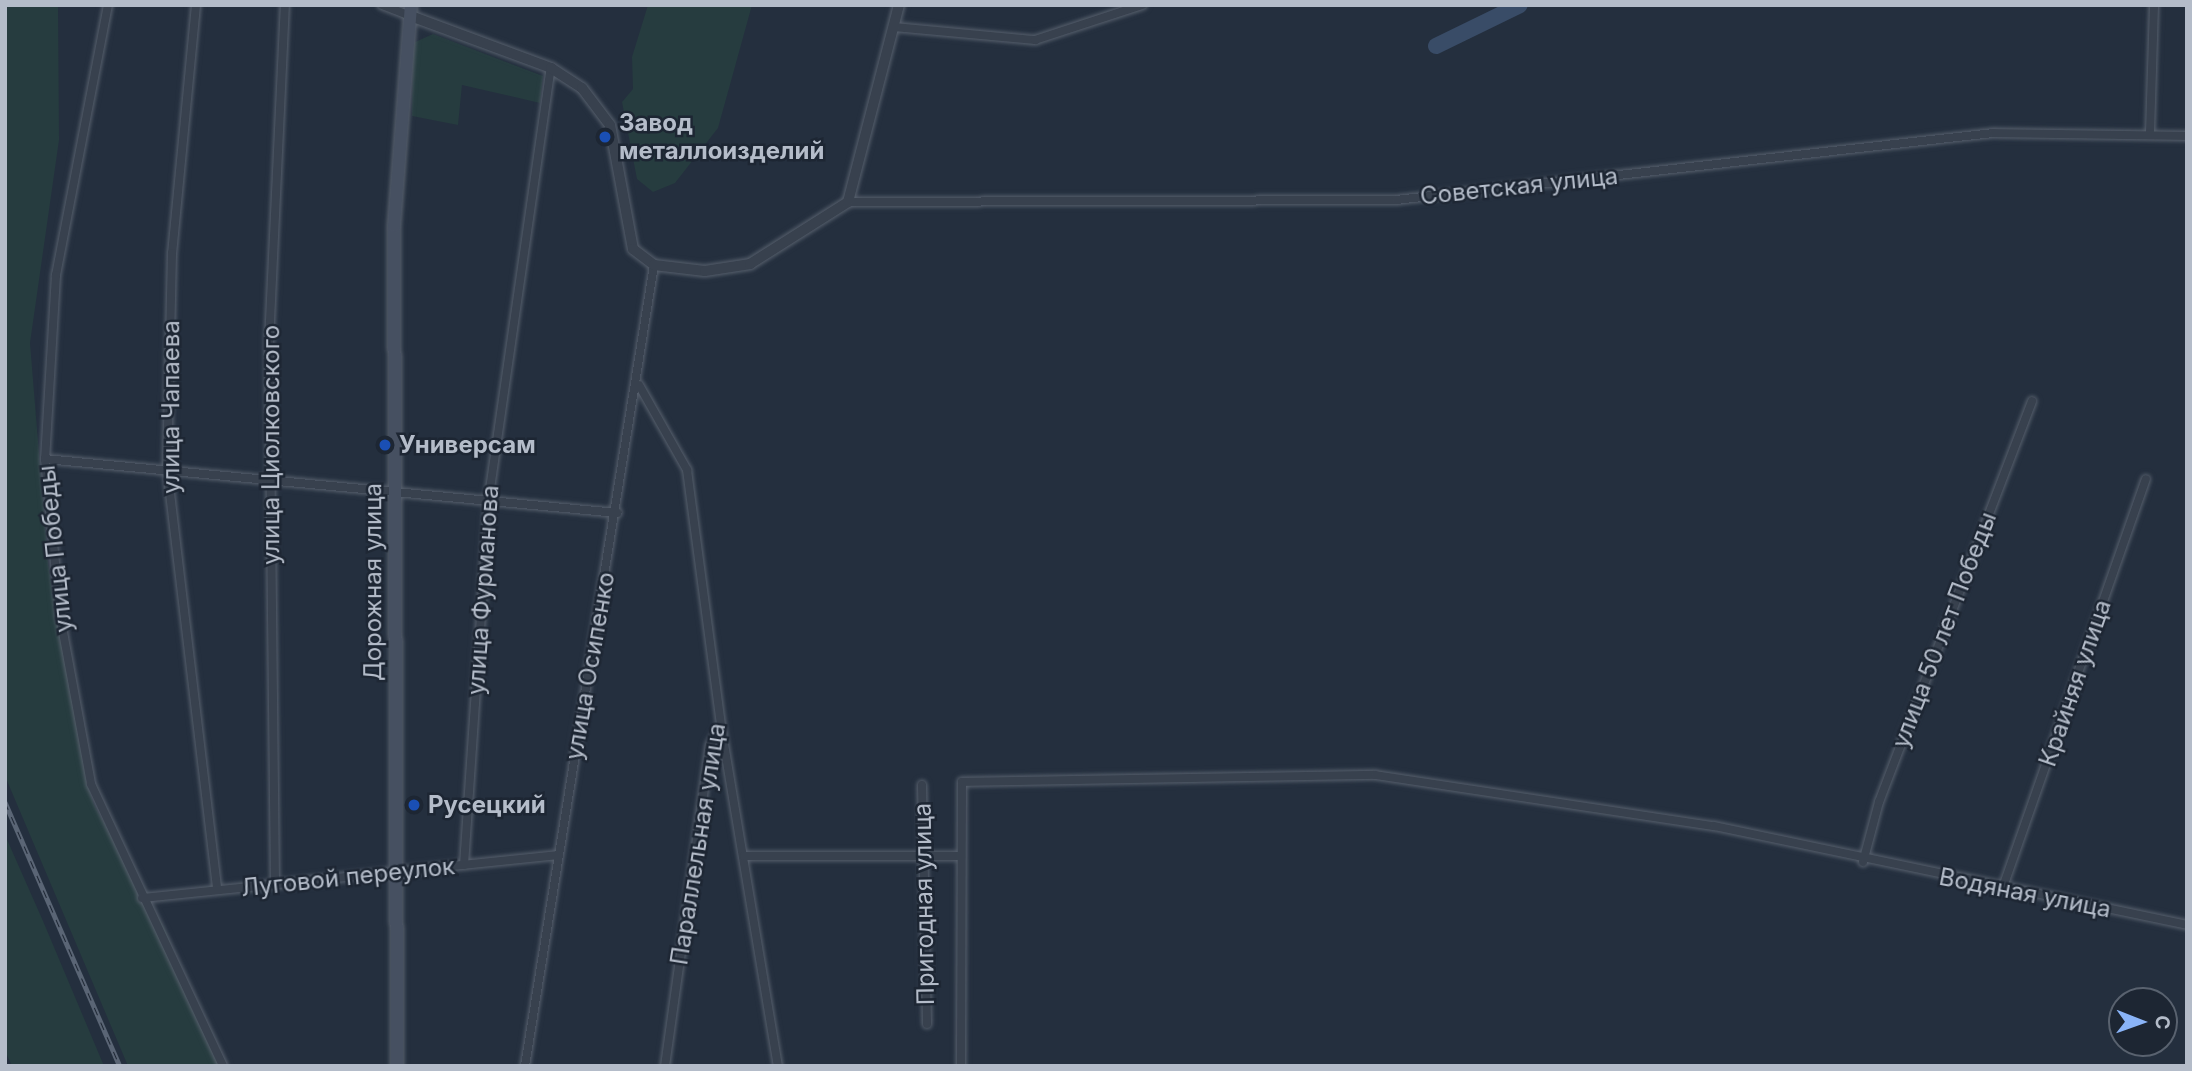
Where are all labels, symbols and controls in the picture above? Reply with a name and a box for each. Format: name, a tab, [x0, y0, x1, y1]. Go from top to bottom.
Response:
place label: Завод металлоизделий	[619, 109, 824, 165]
marker: Завод металлоизделий	[597, 129, 613, 145]
street label: Советская улица	[1419, 161, 1619, 211]
street label: улица Чапаева	[157, 320, 185, 494]
street label: улица Циолковского	[257, 325, 285, 565]
place label: Универсам	[399, 431, 536, 459]
marker: Универсам	[377, 437, 393, 453]
street label: улица Победы	[32, 464, 78, 634]
street label: Дорожная улица	[359, 483, 387, 681]
street label: улица Фурманова	[461, 484, 505, 696]
street label: улица 50 лет Победы	[1886, 508, 2002, 752]
street label: улица Осипенко	[559, 570, 621, 762]
street label: Крайняя улица	[2033, 596, 2117, 770]
street label: Параллельная улица	[665, 721, 731, 967]
place label: Русецкий	[428, 791, 546, 819]
marker: Русецкий	[406, 797, 422, 813]
street label: Пригодная улица	[908, 803, 940, 1005]
street label: Луговой переулок	[240, 851, 456, 903]
street label: Водяная улица	[1937, 862, 2113, 924]
north arrow	[2108, 987, 2178, 1057]
text: С	[2151, 1015, 2174, 1030]

